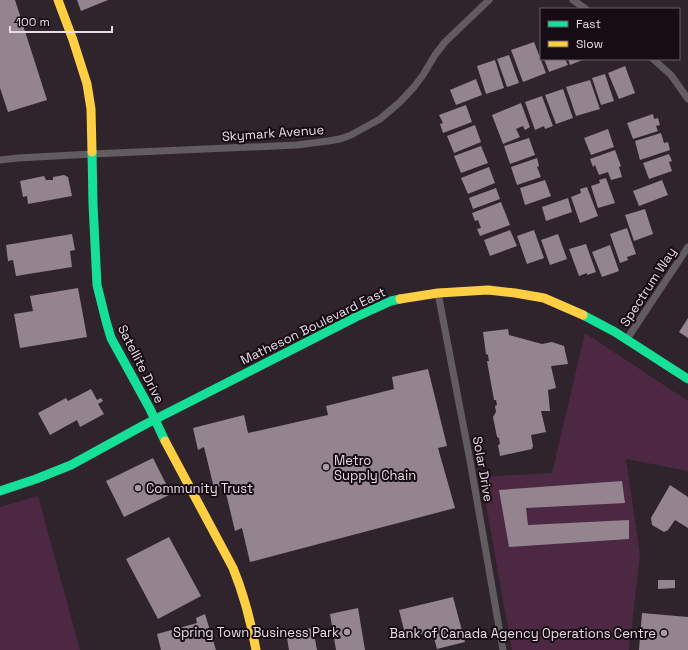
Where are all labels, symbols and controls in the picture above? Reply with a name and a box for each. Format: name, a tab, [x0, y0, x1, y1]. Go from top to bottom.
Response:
scale bar	[10, 8, 112, 34]
legend	[540, 8, 680, 60]
text: 100 m	[16, 14, 50, 30]
text: Fast	[576, 16, 601, 32]
text: Slow	[576, 36, 603, 52]
street label: Skymark Avenue	[221, 121, 325, 145]
street label: Spectrum Way	[616, 244, 680, 330]
street label: Matheson Boulevard East	[238, 283, 388, 369]
street label: Satellite Drive	[114, 322, 168, 406]
street label: Solar Drive	[469, 435, 497, 503]
place label: Metro Supply Chain	[334, 452, 416, 484]
marker: Metro Supply Chain	[321, 462, 331, 472]
place label: Community Trust	[146, 480, 253, 497]
marker: Community Trust	[133, 483, 143, 493]
place label: Spring Town Business Park	[173, 624, 339, 641]
place label: Bank of Canada Agency Operations Centre	[389, 625, 656, 642]
marker: Spring Town Business Park	[342, 627, 352, 637]
marker: Bank of Canada Agency Operations Centre	[659, 628, 669, 638]

